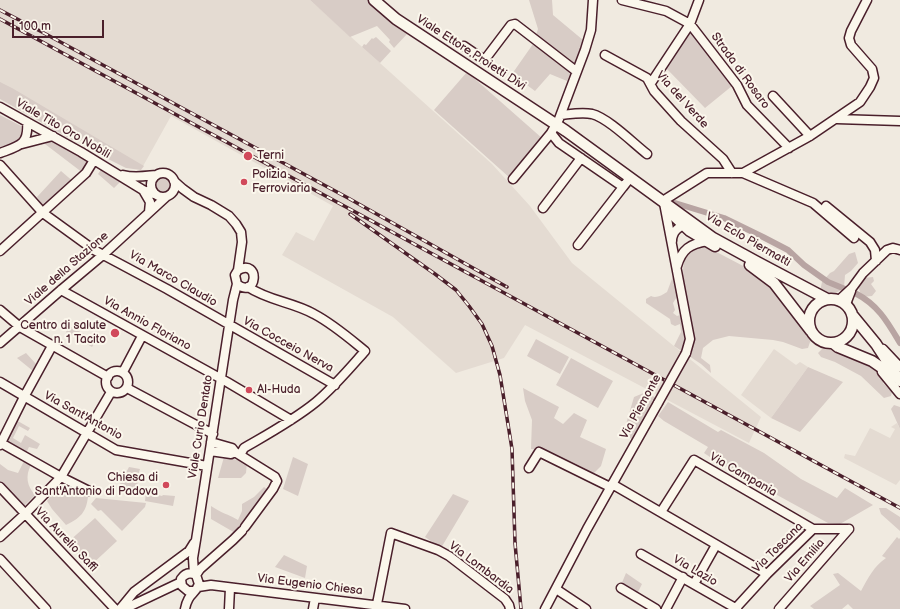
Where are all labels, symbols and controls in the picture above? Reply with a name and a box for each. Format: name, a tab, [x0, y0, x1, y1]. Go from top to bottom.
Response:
scale bar	[14, 12, 106, 38]
street label: Viale Ettore Proietti Divi	[414, 12, 528, 94]
text: 100 m	[19, 19, 51, 34]
street label: Strada di Rosaro	[708, 30, 772, 112]
street label: Via del Verde	[653, 68, 711, 132]
street label: Viale Tito Oro Nobili	[13, 96, 113, 162]
place label: Terni	[257, 149, 284, 163]
marker: Terni	[242, 150, 254, 162]
place label: Polizia Ferroviaria	[252, 168, 310, 196]
marker: Polizia Ferroviaria	[239, 177, 249, 187]
street label: Via Eclo Piermatti	[703, 210, 793, 270]
street label: Viale della Stazione	[22, 229, 112, 309]
street label: Via Marco Claudio	[127, 248, 219, 310]
street label: Via Annio Floriano	[101, 294, 193, 354]
street label: Via Cocceio Nerva	[240, 314, 336, 376]
place label: Centro di salute n. 1 Tacito	[20, 319, 106, 347]
marker: Centro di salute n. 1 Tacito	[109, 327, 121, 339]
street label: Via Piemonte	[617, 372, 665, 442]
street label: Viale Curio Dentato	[186, 374, 216, 480]
place label: Al-Huda	[257, 383, 301, 397]
marker: Al-Huda	[244, 385, 254, 395]
street label: Via Sant'Antonio	[41, 389, 125, 443]
street label: Via Campania	[707, 450, 779, 500]
place label: Chiesa di Sant'Antonio di Padova	[35, 471, 158, 499]
marker: Chiesa di Sant'Antonio di Padova	[161, 480, 171, 490]
street label: Via Aurelio Saffi	[32, 505, 100, 575]
street label: Via Toscana	[750, 520, 806, 576]
street label: Via Emilia	[782, 536, 828, 586]
street label: Via Lombardia	[446, 539, 516, 597]
street label: Via Lazio	[670, 553, 720, 589]
street label: Via Eugenio Chiesa	[257, 571, 363, 599]

